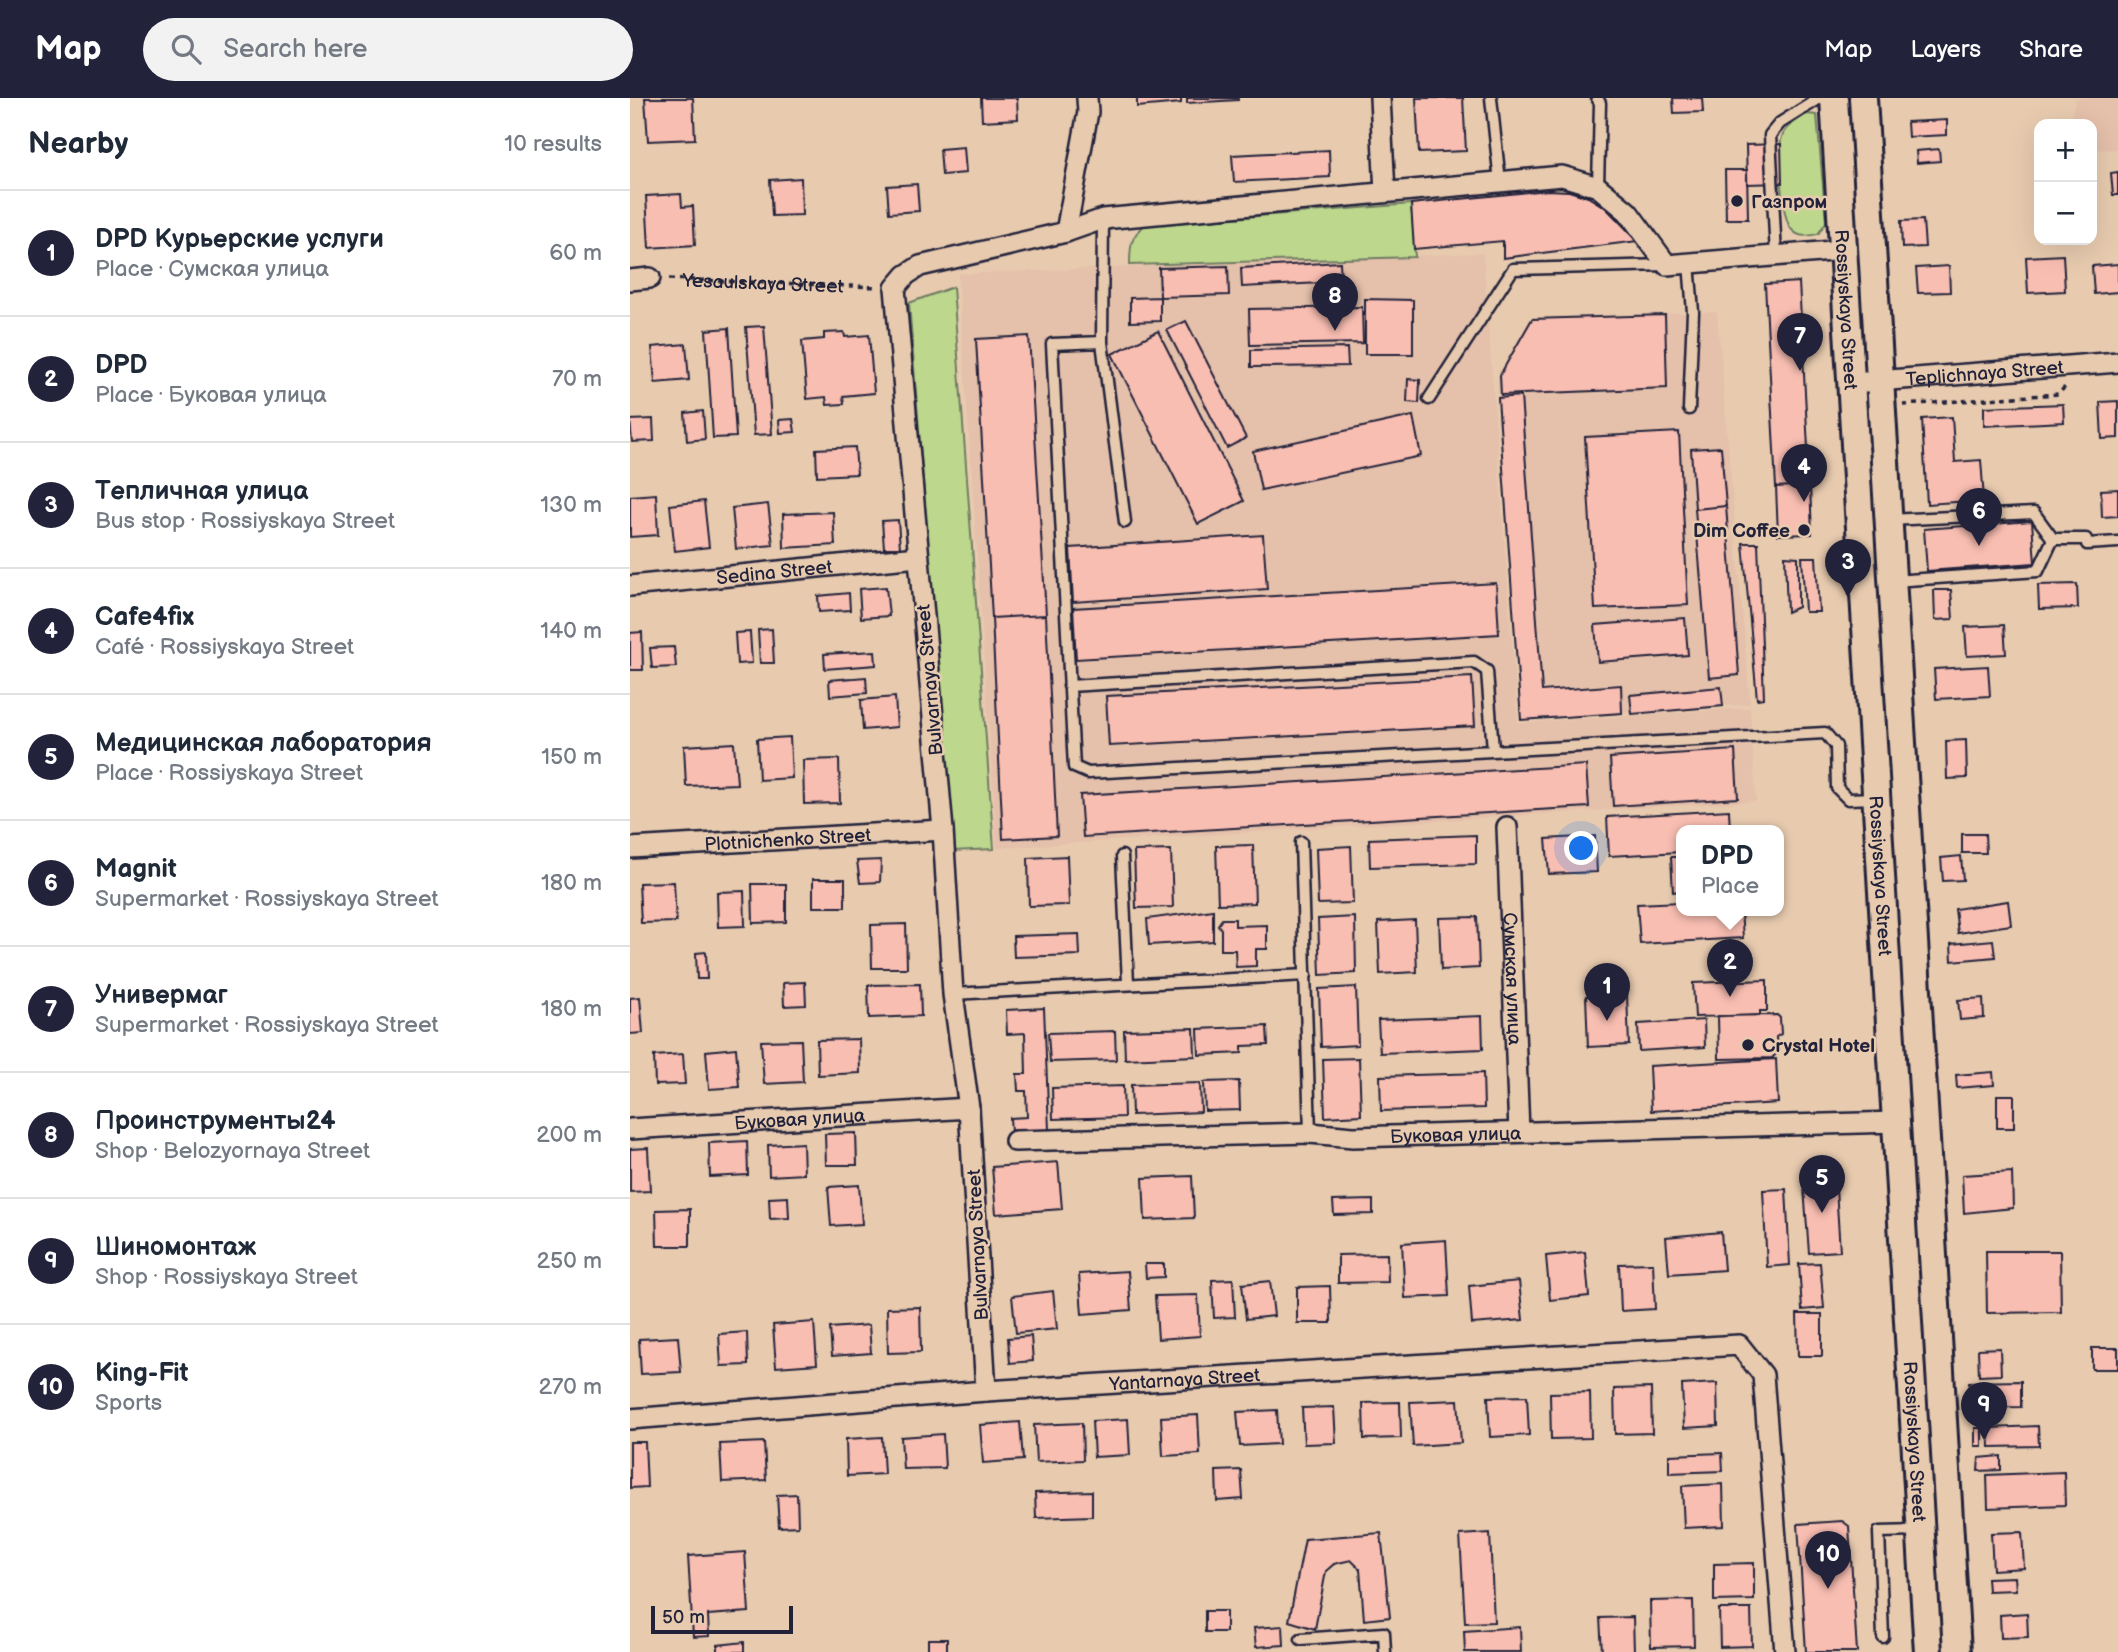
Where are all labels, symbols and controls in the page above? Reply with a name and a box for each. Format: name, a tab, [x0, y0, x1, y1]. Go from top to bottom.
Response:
search box	[143, 18, 633, 81]
text: Map	[35, 29, 101, 69]
icon: search	[167, 30, 205, 68]
text: Search here	[223, 34, 367, 65]
text: Map	[1824, 35, 1872, 64]
text: Layers	[1910, 35, 1981, 64]
text: Share	[2019, 35, 2083, 64]
map controls	[2034, 119, 2097, 245]
button: +	[2034, 119, 2097, 182]
text: Nearby	[28, 126, 128, 162]
text: 10 results	[504, 130, 602, 158]
button: −	[2034, 182, 2097, 245]
place label: Газпром	[1751, 191, 1827, 214]
marker: Газпром	[1729, 193, 1745, 209]
text: DPD Курьерские услуги	[95, 224, 384, 255]
street label: Rossiyskaya Street	[1829, 229, 1862, 391]
text: 1	[46, 239, 56, 267]
text: 60 m	[549, 239, 602, 267]
text: Place · Сумская улица	[95, 255, 329, 283]
street label: Yesaulskaya Street	[681, 269, 844, 299]
pin: 8	[1312, 273, 1358, 331]
pin: 7	[1777, 313, 1823, 371]
text: DPD	[95, 350, 147, 381]
street label: Teplichnaya Street	[1905, 356, 2065, 392]
text: 2	[44, 365, 58, 393]
text: 70 m	[552, 365, 602, 393]
text: Place · Буковая улица	[95, 381, 327, 409]
pin: 4	[1781, 444, 1827, 502]
text: Тепличная улица	[95, 476, 308, 507]
pin: 6	[1956, 488, 2002, 546]
text: 3	[44, 491, 58, 519]
text: 130 m	[540, 491, 602, 519]
text: Bus stop · Rossiyskaya Street	[95, 507, 395, 535]
place label: Dim Coffee	[1693, 520, 1790, 543]
marker: Dim Coffee	[1796, 522, 1812, 538]
pin: 3	[1825, 539, 1871, 597]
street label: Sedina Street	[715, 556, 834, 590]
text: Cafe4fix	[95, 602, 194, 633]
street label: Bulvarnaya Street	[912, 603, 949, 756]
text: 4	[44, 617, 58, 645]
text: 140 m	[540, 617, 602, 645]
text: Café · Rossiyskaya Street	[95, 633, 354, 661]
text: Медицинская лаборатория	[95, 728, 432, 759]
text: 5	[44, 743, 58, 771]
text: 150 m	[541, 743, 602, 771]
text: Place · Rossiyskaya Street	[95, 759, 363, 787]
street label: Rossiyskaya Street	[1863, 795, 1896, 957]
street label: Plotnichenko Street	[704, 824, 872, 857]
popup	[1676, 825, 1784, 916]
your location	[1564, 831, 1598, 865]
text: DPD	[1701, 841, 1753, 872]
text: Magnit	[95, 854, 177, 885]
text: 6	[44, 869, 58, 897]
text: 180 m	[541, 869, 602, 897]
text: Place	[1701, 872, 1759, 900]
text: Supermarket · Rossiyskaya Street	[95, 885, 439, 913]
street label: Сумская улица	[1497, 912, 1526, 1046]
pin: 2	[1707, 939, 1753, 997]
pin: 1	[1584, 963, 1630, 1021]
text: Универмаг	[95, 980, 228, 1011]
text: 7	[45, 995, 57, 1023]
text: 180 m	[541, 995, 602, 1023]
text: Supermarket · Rossiyskaya Street	[95, 1011, 439, 1039]
place label: Crystal Hotel	[1762, 1035, 1875, 1058]
marker: Crystal Hotel	[1740, 1037, 1756, 1053]
street label: Буковая улица	[734, 1104, 866, 1136]
text: Проинструменты24	[95, 1106, 336, 1137]
text: 8	[44, 1121, 58, 1149]
text: 200 m	[536, 1121, 602, 1149]
street label: Буковая улица	[1390, 1122, 1522, 1149]
text: Shop · Belozyornaya Street	[95, 1137, 370, 1165]
pin: 5	[1799, 1155, 1845, 1213]
street label: Bulvarnaya Street	[963, 1168, 994, 1321]
text: Шиномонтаж	[95, 1232, 256, 1263]
text: 9	[44, 1247, 58, 1275]
text: 250 m	[536, 1247, 602, 1275]
text: Shop · Rossiyskaya Street	[95, 1263, 358, 1291]
text: King-Fit	[95, 1358, 188, 1389]
street label: Rossiyskaya Street	[1897, 1361, 1930, 1523]
street label: Yantarnaya Street	[1107, 1364, 1261, 1397]
text: 10	[39, 1373, 63, 1401]
text: 270 m	[538, 1373, 602, 1401]
pin: 9	[1961, 1382, 2007, 1440]
text: Sports	[95, 1389, 162, 1417]
pin: 10	[1805, 1531, 1851, 1589]
scale bar	[651, 1603, 793, 1635]
text: 50 m	[662, 1606, 705, 1629]

